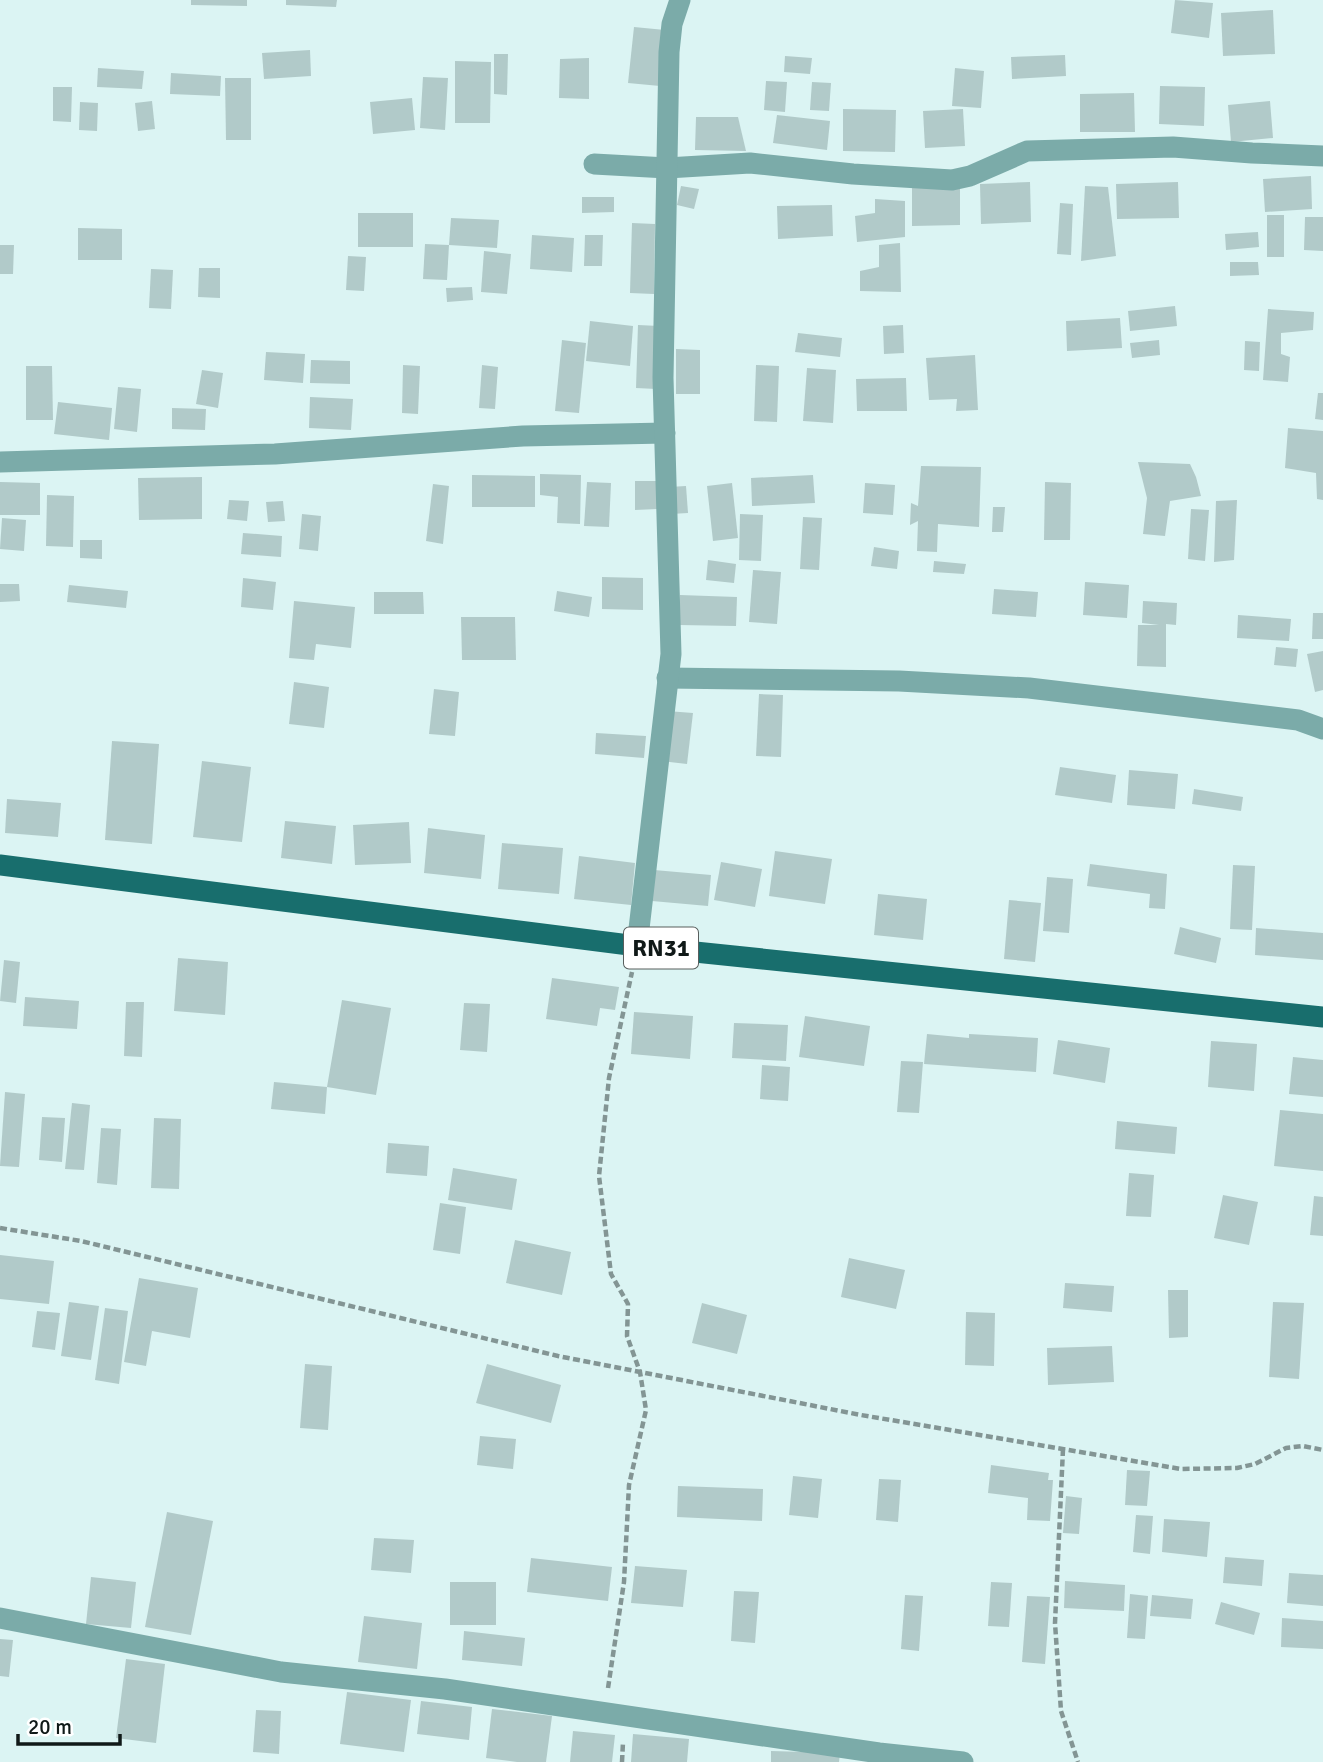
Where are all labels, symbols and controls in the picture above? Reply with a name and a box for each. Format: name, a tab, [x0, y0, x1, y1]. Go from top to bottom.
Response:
road number: RN31	[624, 928, 698, 968]
scale bar	[18, 1702, 119, 1746]
text: 20 m	[28, 1714, 72, 1740]

